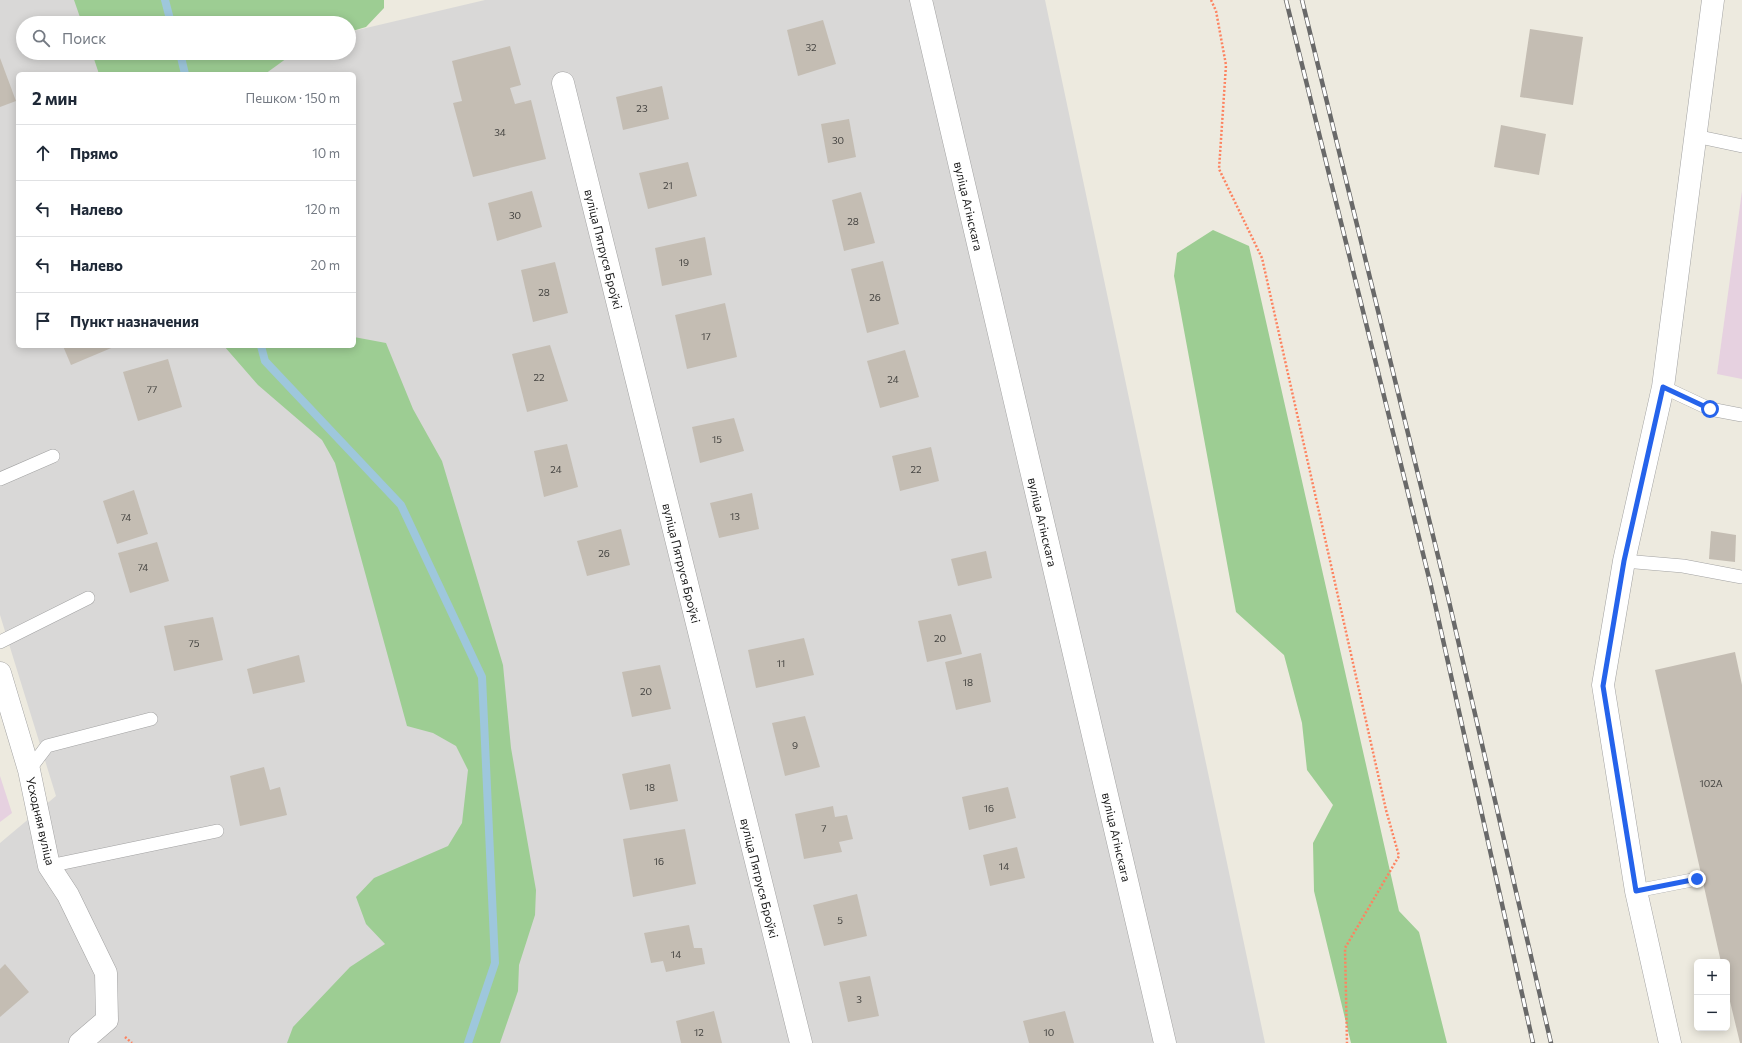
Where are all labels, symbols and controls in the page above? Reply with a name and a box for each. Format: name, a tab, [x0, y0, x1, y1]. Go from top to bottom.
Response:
search box	[16, 16, 356, 60]
icon: search	[30, 27, 52, 49]
text: Поиск	[62, 29, 106, 47]
house number: 32	[805, 41, 817, 53]
text: 2 мин	[32, 88, 77, 109]
text: Пешком · 150 m	[246, 90, 340, 106]
house number: 23	[636, 102, 648, 114]
house number: 34	[494, 126, 506, 138]
house number: 30	[832, 134, 844, 146]
icon: ahead	[32, 142, 54, 164]
text: Прямо	[70, 144, 118, 162]
text: 10 m	[312, 145, 340, 161]
street label: вуліца Агінскага	[952, 160, 986, 252]
house number: 21	[663, 179, 673, 191]
street label: вуліца Пятруся Броўкі	[582, 188, 626, 310]
icon: left	[32, 198, 54, 220]
text: Налево	[70, 200, 123, 218]
text: 120 m	[305, 201, 340, 217]
house number: 30	[509, 209, 521, 221]
house number: 28	[847, 215, 859, 227]
icon: left	[32, 254, 54, 276]
text: Налево	[70, 256, 123, 274]
house number: 19	[679, 256, 689, 268]
text: 20 m	[311, 257, 340, 273]
house number: 28	[538, 286, 550, 298]
house number: 26	[869, 291, 881, 303]
icon: arrive	[32, 310, 54, 332]
text: Пункт назначения	[70, 312, 199, 330]
house number: 17	[701, 330, 711, 342]
house number: 22	[533, 371, 545, 383]
house number: 24	[887, 373, 899, 385]
house number: 77	[147, 383, 157, 395]
route start	[1701, 400, 1719, 418]
house number: 15	[712, 433, 722, 445]
house number: 24	[550, 463, 562, 475]
house number: 22	[910, 463, 922, 475]
street label: вуліца Агінскага	[1026, 476, 1060, 568]
street label: вуліца Пятруся Броўкі	[660, 502, 704, 624]
house number: 13	[730, 510, 740, 522]
house number: 74	[121, 511, 131, 523]
house number: 26	[598, 547, 610, 559]
house number: 74	[138, 561, 148, 573]
house number: 20	[934, 632, 946, 644]
house number: 75	[189, 637, 200, 649]
house number: 11	[777, 657, 785, 669]
house number: 18	[963, 676, 973, 688]
house number: 20	[640, 685, 652, 697]
house number: 9	[792, 739, 798, 751]
street label: Усходняя вуліца	[24, 775, 58, 867]
house number: 102А	[1699, 777, 1723, 789]
house number: 18	[645, 781, 655, 793]
street label: вуліца Агінскага	[1100, 791, 1134, 883]
house number: 16	[984, 802, 994, 814]
street label: вуліца Пятруся Броўкі	[738, 817, 782, 939]
house number: 7	[821, 822, 827, 834]
house number: 16	[654, 855, 664, 867]
house number: 14	[999, 860, 1009, 872]
route end	[1688, 870, 1706, 888]
house number: 5	[837, 914, 843, 926]
house number: 14	[671, 948, 681, 960]
map controls	[1694, 959, 1730, 1031]
button: +	[1694, 959, 1730, 995]
house number: 3	[856, 993, 862, 1005]
button: −	[1694, 995, 1730, 1031]
house number: 12	[694, 1026, 704, 1038]
house number: 10	[1044, 1026, 1054, 1038]

